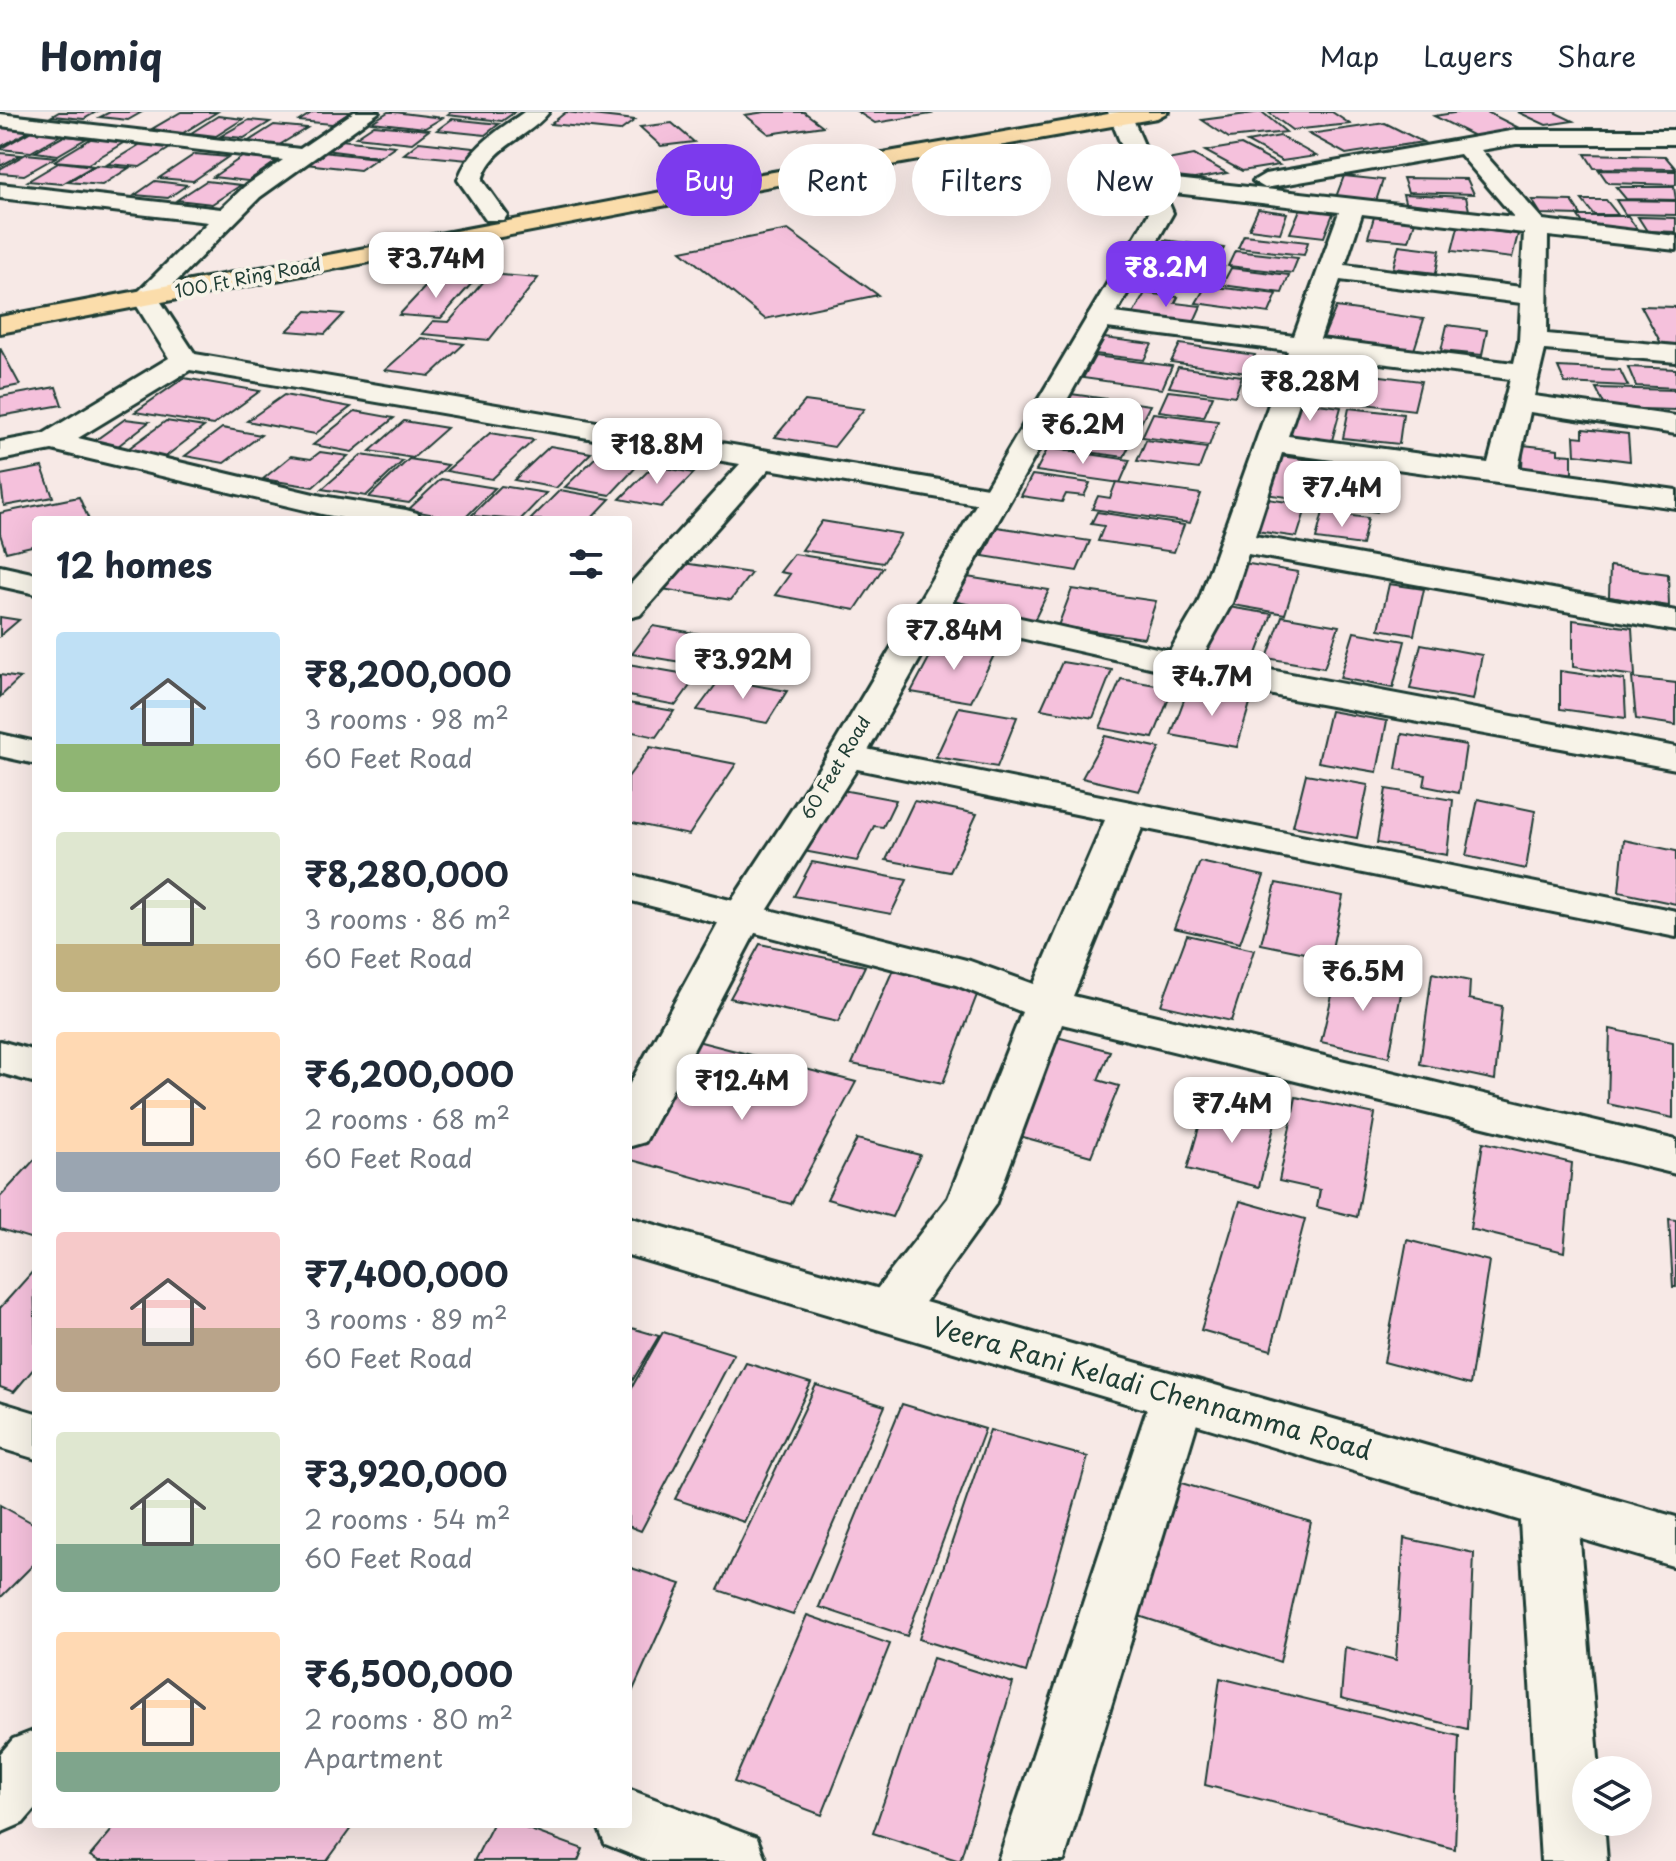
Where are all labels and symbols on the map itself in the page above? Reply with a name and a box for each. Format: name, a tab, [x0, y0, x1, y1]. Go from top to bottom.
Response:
pin: ₹3.74M	[371, 232, 501, 300]
pin: ₹8.2M	[1110, 241, 1222, 309]
street label: 100 Ft Ring Road	[172, 249, 323, 304]
pin: ₹8.28M	[1245, 355, 1375, 423]
pin: ₹6.2M	[1027, 398, 1139, 466]
pin: ₹18.8M	[592, 418, 722, 486]
pin: ₹7.4M	[1286, 461, 1398, 529]
pin: ₹7.84M	[889, 604, 1019, 672]
pin: ₹3.92M	[678, 633, 808, 701]
pin: ₹4.7M	[1156, 650, 1268, 718]
street label: 60 Feet Road	[793, 710, 876, 824]
pin: ₹6.5M	[1307, 945, 1419, 1013]
pin: ₹12.4M	[677, 1054, 807, 1122]
pin: ₹7.4M	[1176, 1077, 1288, 1145]
street label: Veera Rani Keladi Chennamma Road	[928, 1306, 1377, 1469]

